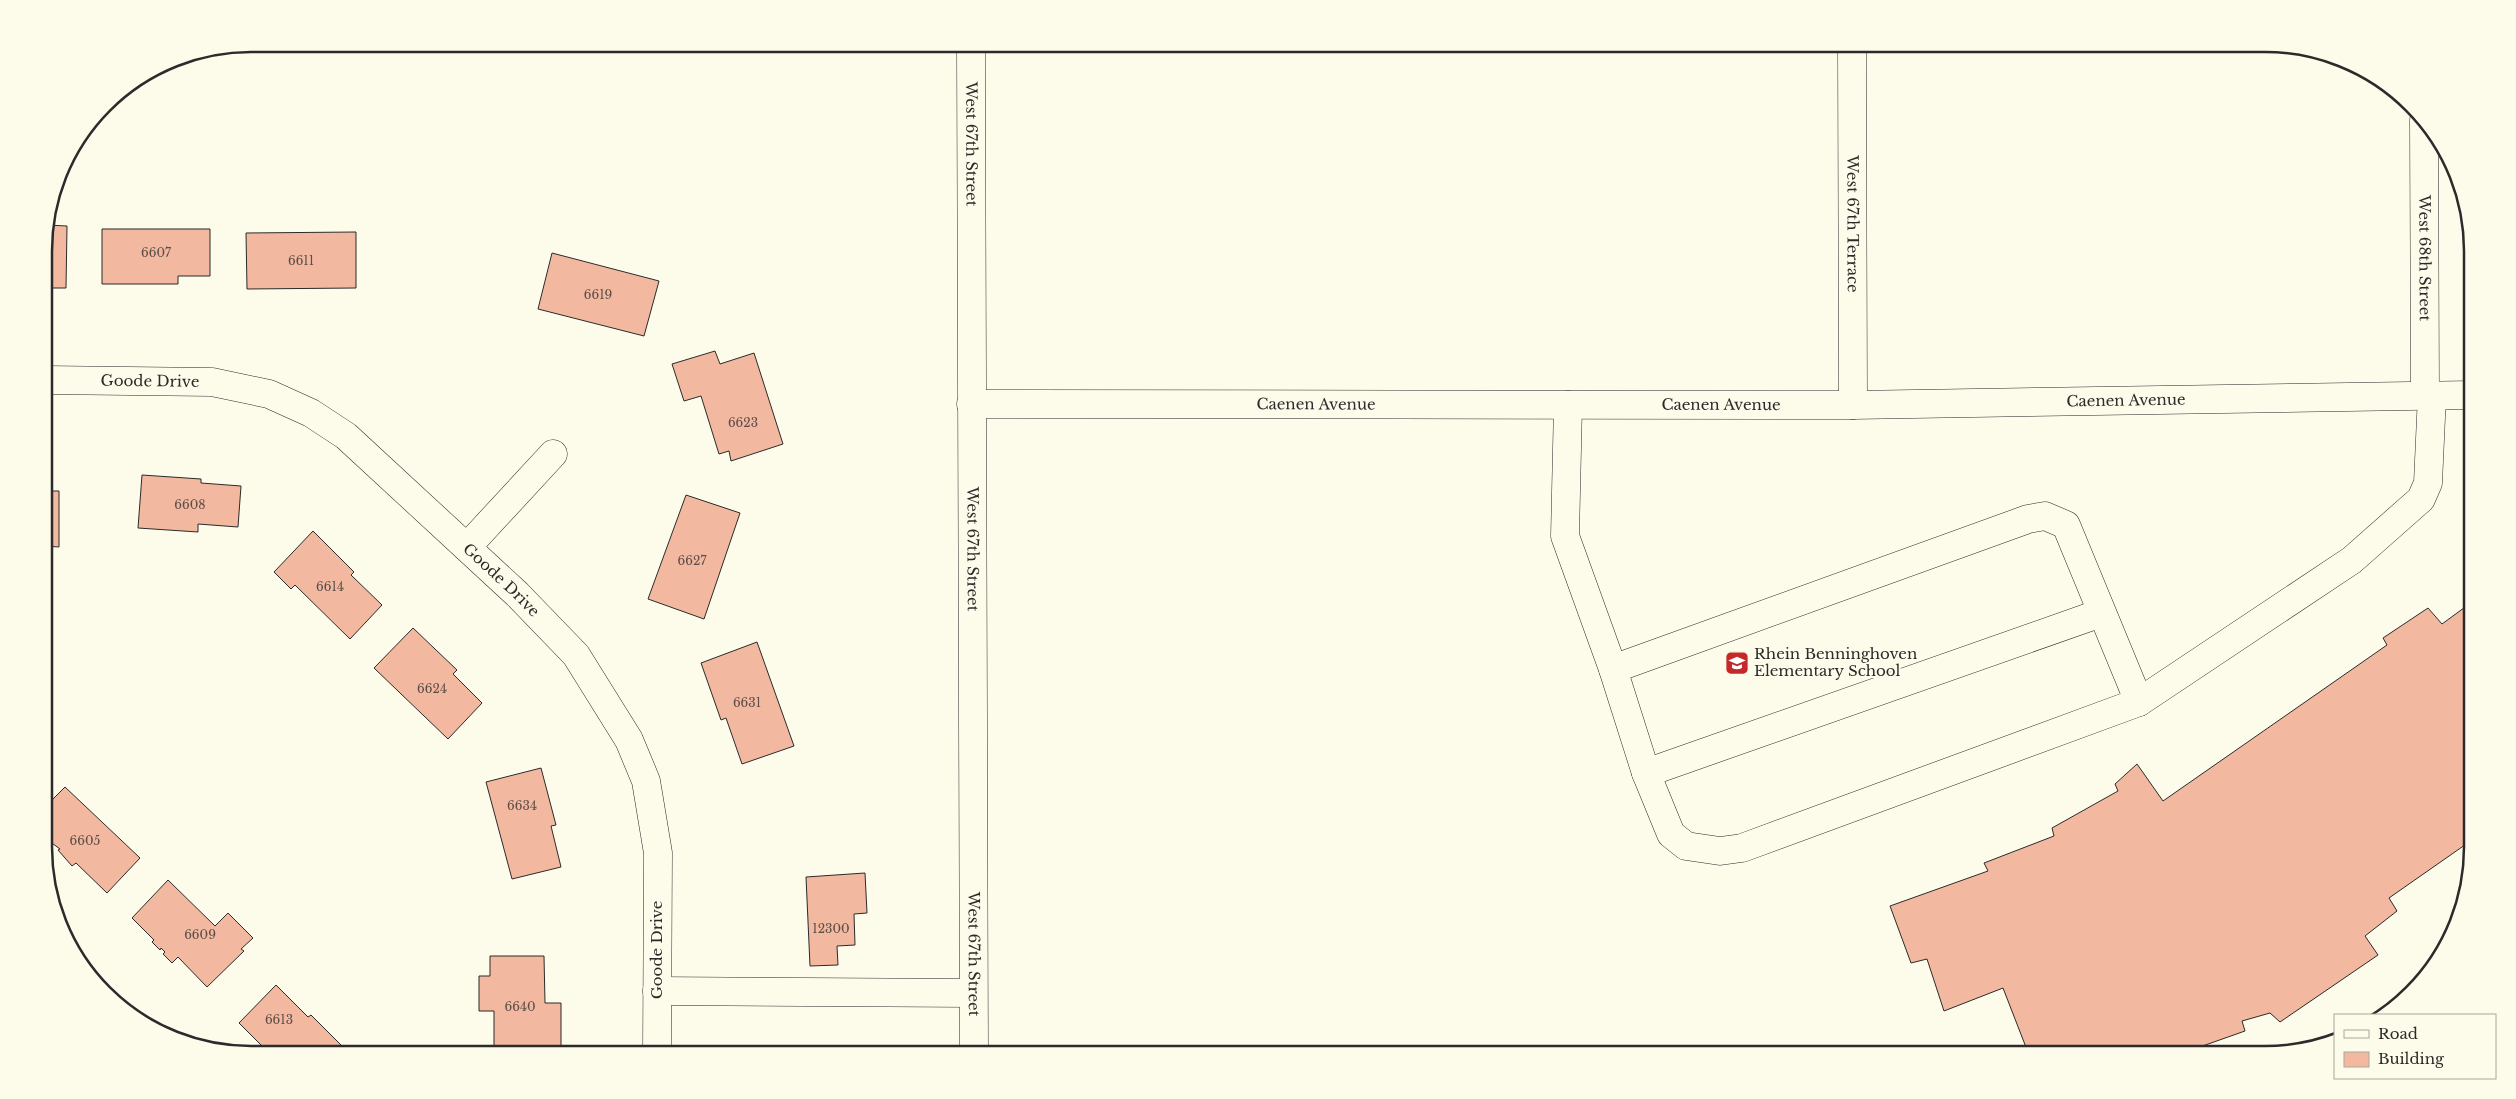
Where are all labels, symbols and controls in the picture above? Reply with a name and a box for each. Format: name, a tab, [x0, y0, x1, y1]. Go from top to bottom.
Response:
street label: West 67th Street	[962, 81, 981, 207]
street label: West 67th Terrace	[1843, 154, 1863, 293]
street label: West 68th Street	[2415, 194, 2435, 321]
house number: 6607	[141, 245, 172, 260]
house number: 6611	[288, 253, 314, 268]
house number: 6619	[584, 287, 612, 302]
street label: Goode Drive	[101, 371, 199, 391]
street label: Caenen Avenue	[2066, 390, 2186, 411]
street label: Caenen Avenue	[1256, 394, 1376, 413]
street label: Caenen Avenue	[1661, 395, 1781, 414]
house number: 6623	[728, 415, 758, 430]
street label: West 67th Street	[963, 486, 983, 612]
house number: 6608	[174, 497, 206, 512]
street label: Goode Drive	[459, 539, 544, 621]
house number: 6627	[678, 553, 707, 568]
house number: 6614	[316, 579, 344, 594]
place label: Rhein Benninghoven Elementary School	[1754, 644, 1917, 680]
school or university icon: Rhein Benninghoven Elementary School	[1724, 650, 1750, 676]
house number: 6624	[417, 681, 447, 696]
house number: 6631	[733, 695, 761, 710]
house number: 6634	[507, 798, 537, 813]
house number: 6605	[70, 833, 101, 848]
street label: West 67th Street	[965, 891, 984, 1017]
street label: Goode Drive	[647, 901, 666, 999]
house number: 12300	[812, 921, 850, 936]
house number: 6609	[184, 927, 216, 942]
house number: 6640	[504, 999, 536, 1014]
house number: 6613	[265, 1012, 293, 1027]
legend	[2334, 1014, 2496, 1079]
text: Road	[2378, 1024, 2418, 1043]
text: Building	[2378, 1049, 2445, 1068]

